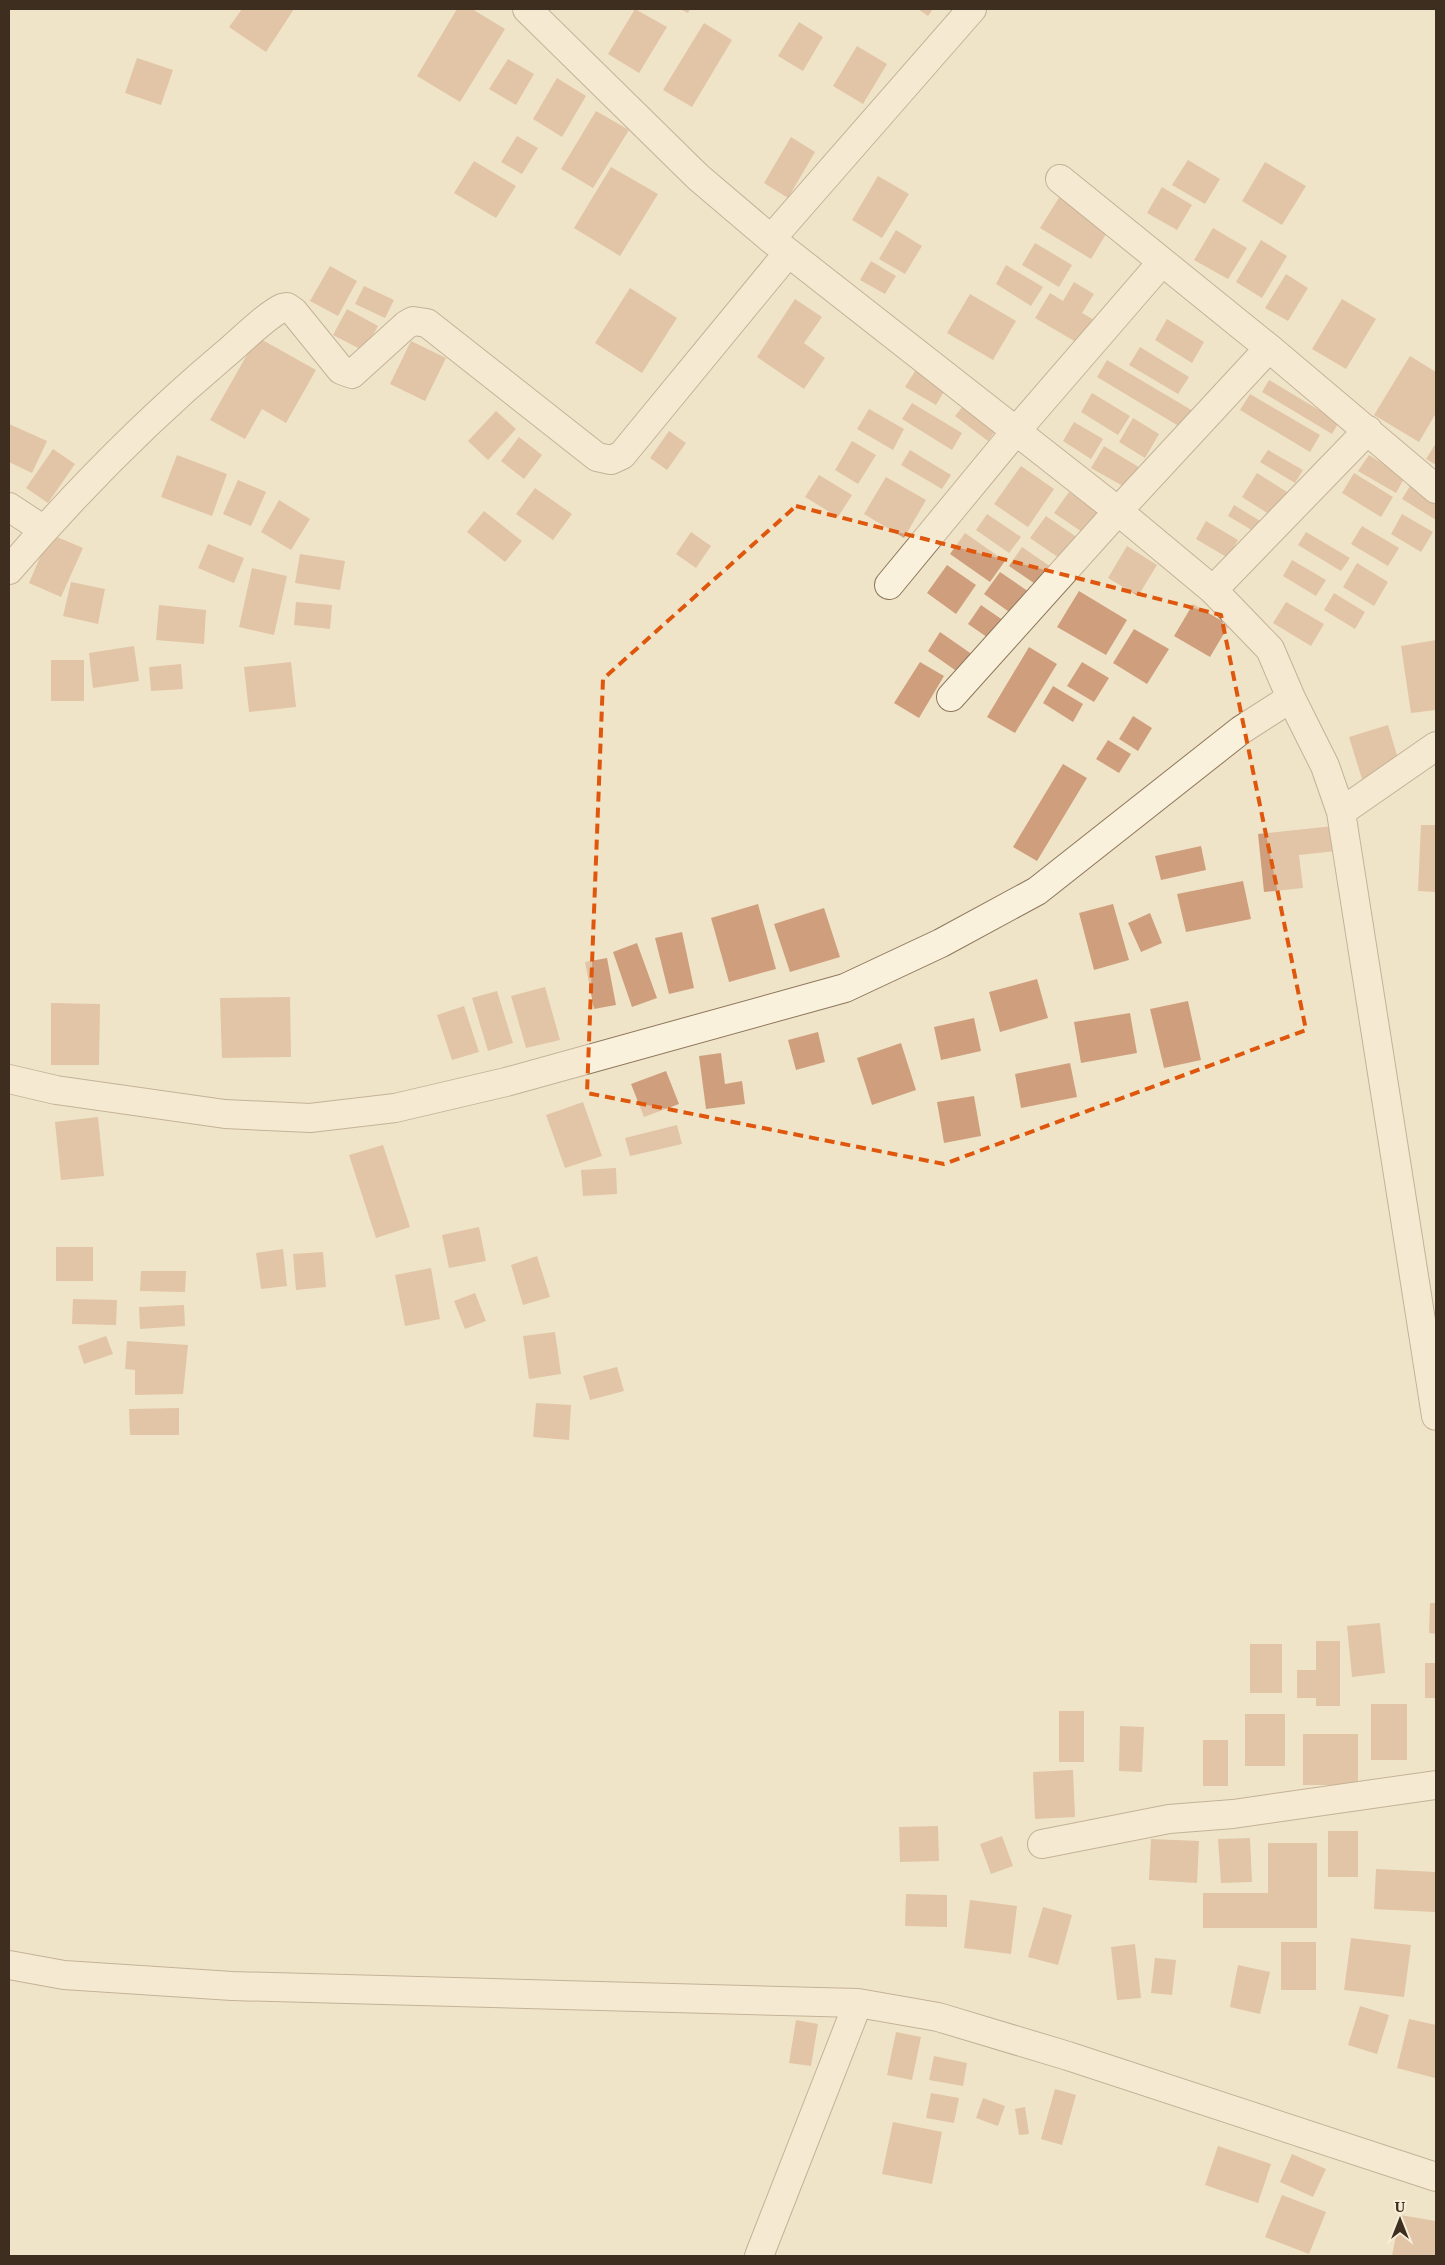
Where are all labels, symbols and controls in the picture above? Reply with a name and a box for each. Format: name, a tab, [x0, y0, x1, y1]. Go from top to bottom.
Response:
north arrow	[1375, 2195, 1425, 2245]
text: U	[1395, 2198, 1406, 2216]

